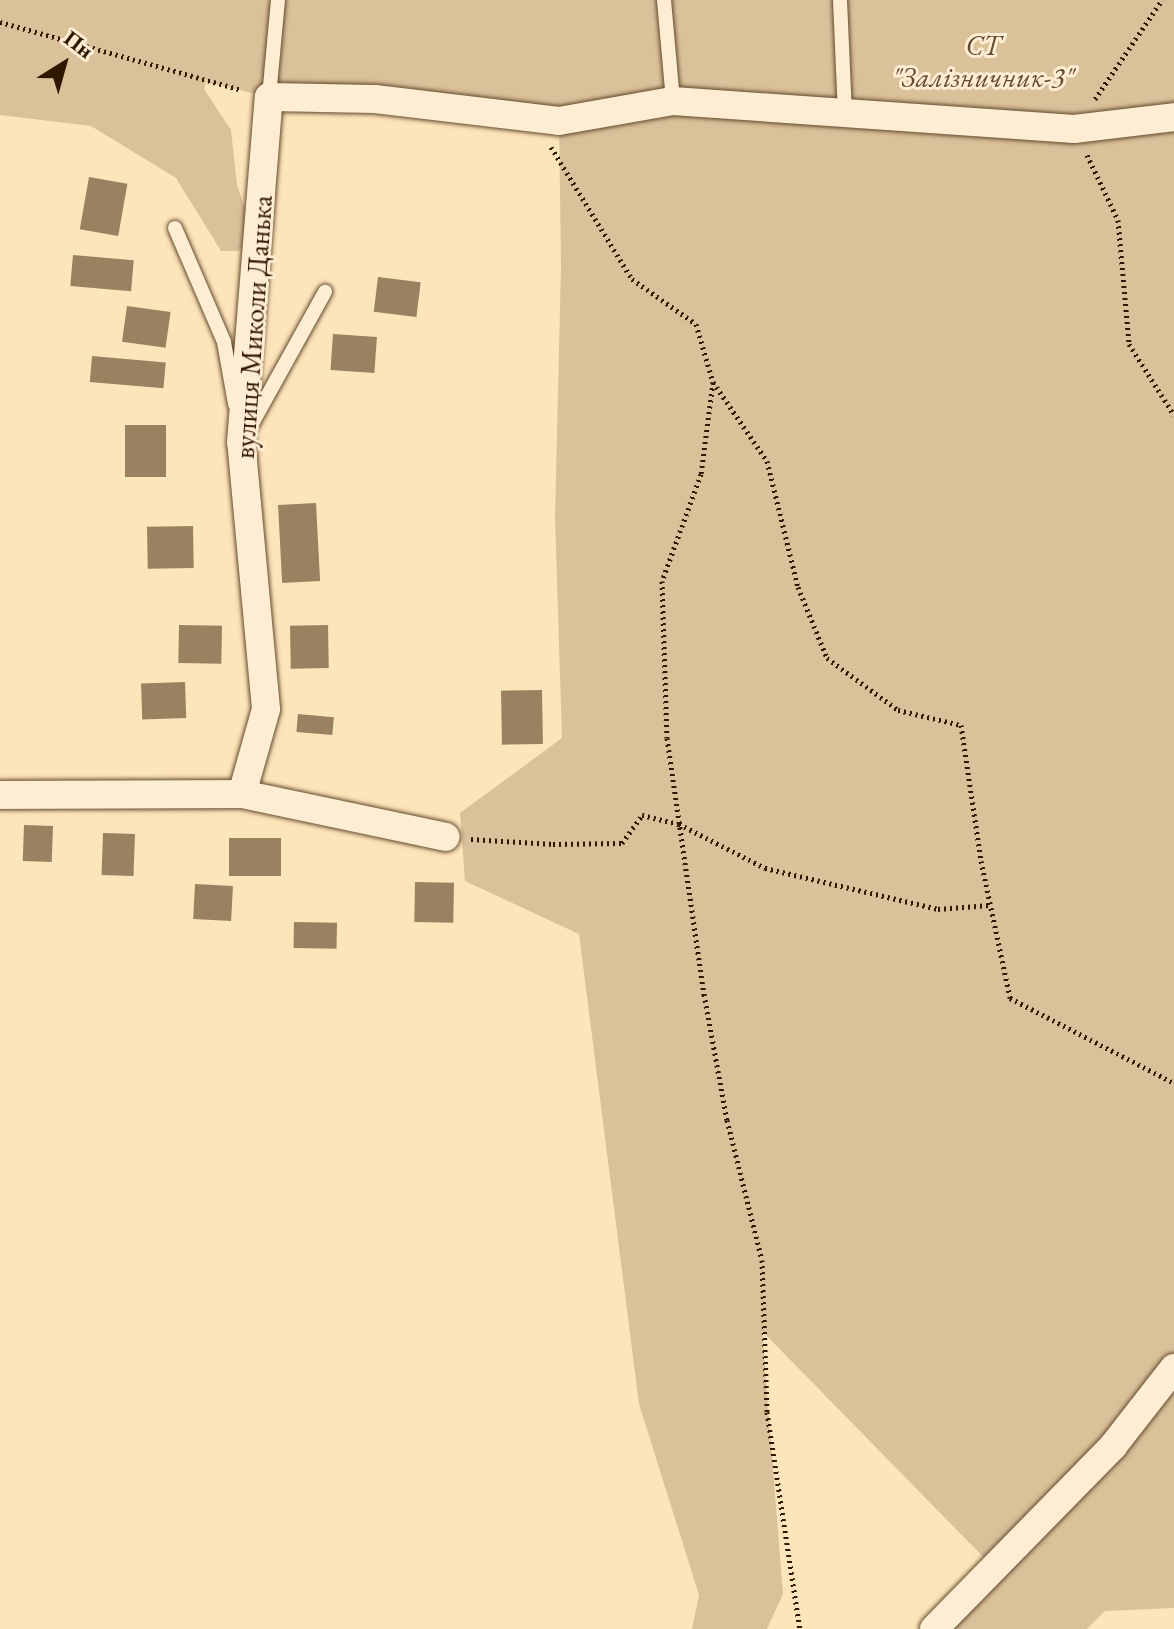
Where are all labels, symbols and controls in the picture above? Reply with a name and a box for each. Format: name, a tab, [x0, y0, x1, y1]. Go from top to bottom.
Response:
north arrow	[24, 24, 104, 104]
text: Пн	[58, 24, 99, 65]
park label: СТ "Залізничник-3"	[892, 28, 1074, 94]
street label: вулиця Миколи Данька	[227, 194, 279, 460]

